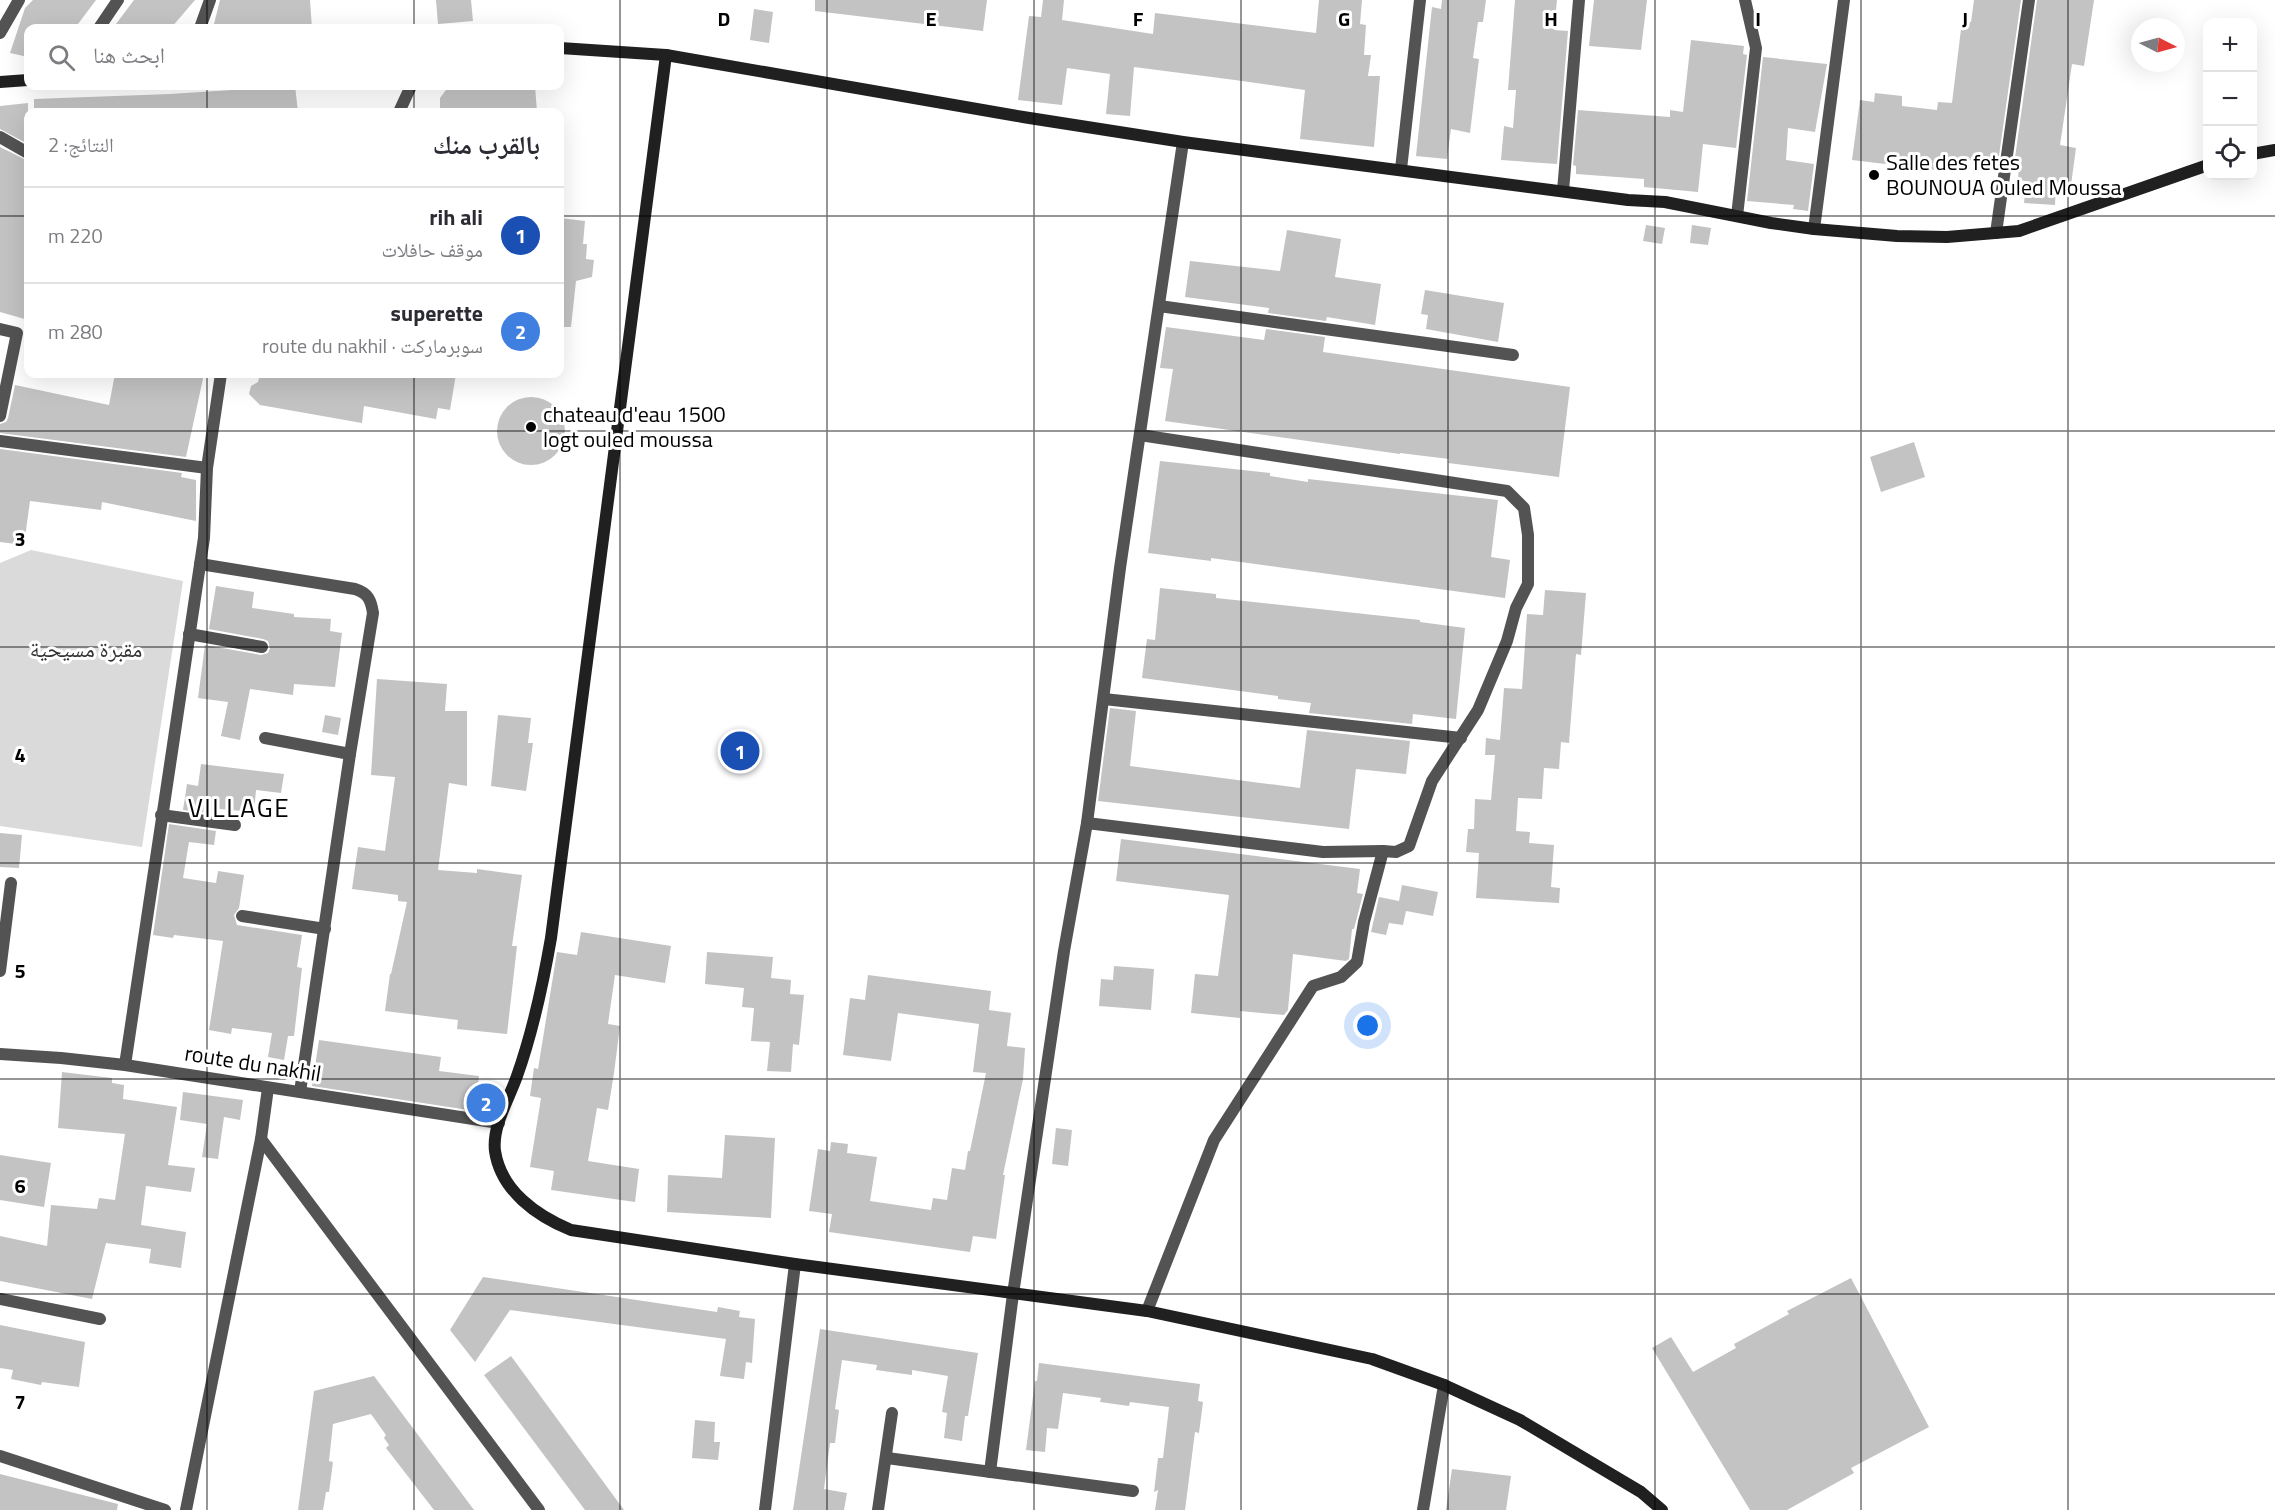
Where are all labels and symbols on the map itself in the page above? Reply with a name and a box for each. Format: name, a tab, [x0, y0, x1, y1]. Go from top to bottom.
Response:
text: D	[718, 3, 730, 34]
text: E	[925, 3, 937, 34]
text: F	[1133, 3, 1144, 34]
text: G	[1338, 3, 1350, 34]
text: H	[1544, 3, 1558, 34]
text: I	[1755, 3, 1761, 34]
text: J	[1962, 3, 1968, 34]
north arrow	[2131, 18, 2185, 72]
place label: Salle des fetes BOUNOUA Ouled Moussa	[1886, 145, 2122, 204]
marker: Salle des fetes BOUNOUA Ouled Moussa	[1867, 168, 1881, 182]
place label: chateau d'eau 1500 logt ouled moussa	[543, 397, 726, 456]
marker: chateau d'eau 1500 logt ouled moussa	[524, 420, 538, 434]
text: 3	[14, 523, 26, 554]
park label: مقبرة مسيحية	[30, 632, 142, 666]
pin: 1	[720, 728, 760, 774]
text: 4	[14, 739, 26, 770]
district label: VILLAGE	[188, 788, 290, 827]
text: 5	[14, 955, 26, 986]
your location	[1353, 1011, 1382, 1040]
street label: route du nakhil	[182, 1035, 324, 1091]
pin: 2	[466, 1080, 506, 1126]
text: 6	[14, 1170, 26, 1201]
text: 7	[14, 1386, 26, 1417]

